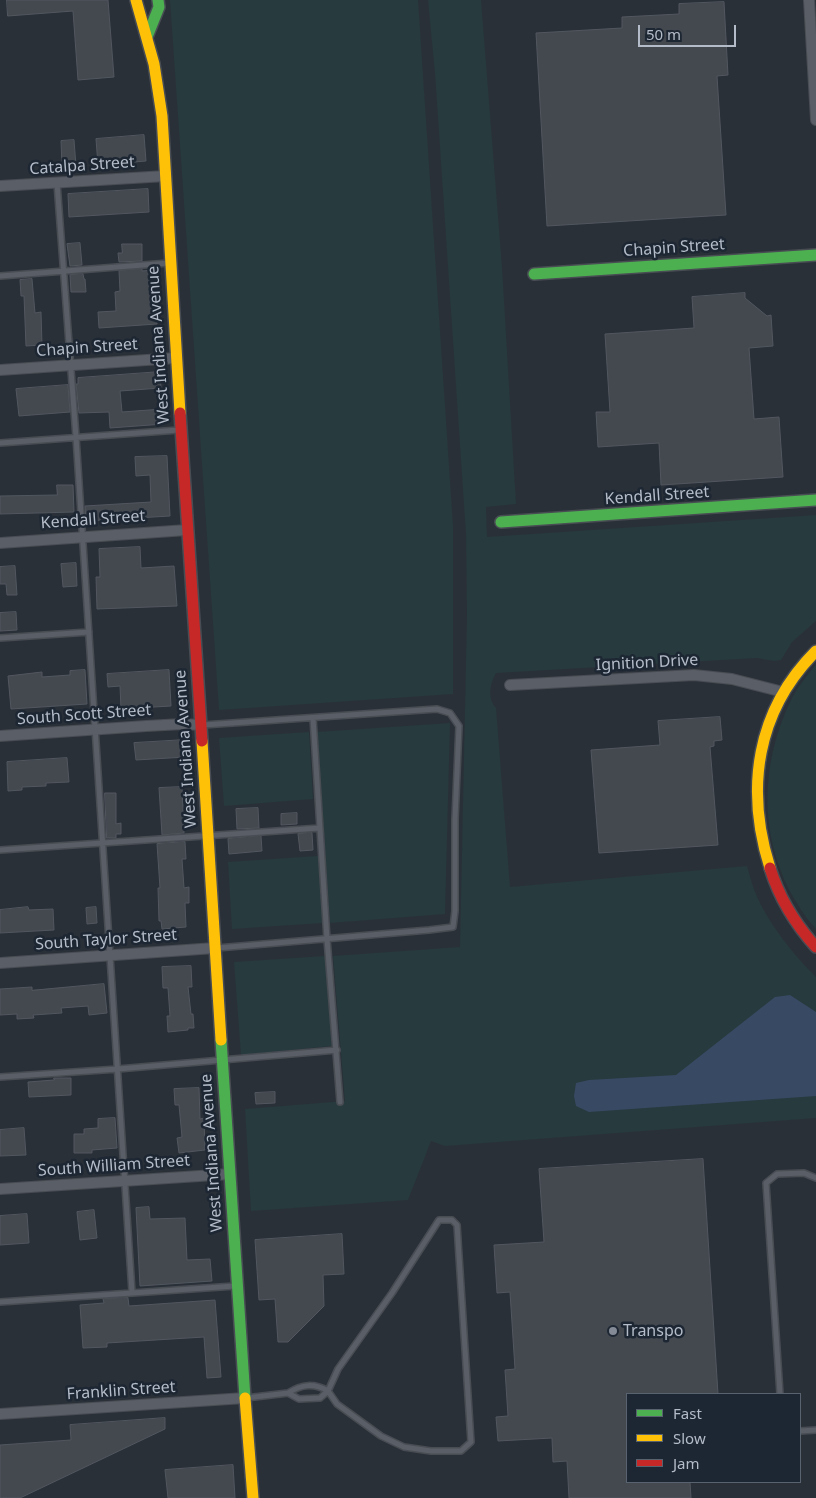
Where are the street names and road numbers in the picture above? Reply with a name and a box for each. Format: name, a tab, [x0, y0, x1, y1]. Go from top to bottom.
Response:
street label: Catalpa Street	[29, 153, 135, 179]
street label: Chapin Street	[623, 235, 725, 261]
street label: West Indiana Avenue	[144, 265, 174, 425]
street label: Chapin Street	[36, 335, 138, 361]
street label: Kendall Street	[604, 483, 710, 509]
street label: Kendall Street	[40, 507, 146, 533]
street label: Ignition Drive	[595, 651, 699, 675]
street label: West Indiana Avenue	[171, 669, 201, 829]
street label: South Scott Street	[16, 701, 152, 729]
street label: South Taylor Street	[34, 925, 178, 955]
street label: West Indiana Avenue	[197, 1073, 227, 1233]
street label: South William Street	[37, 1151, 191, 1181]
street label: Franklin Street	[66, 1378, 176, 1404]

